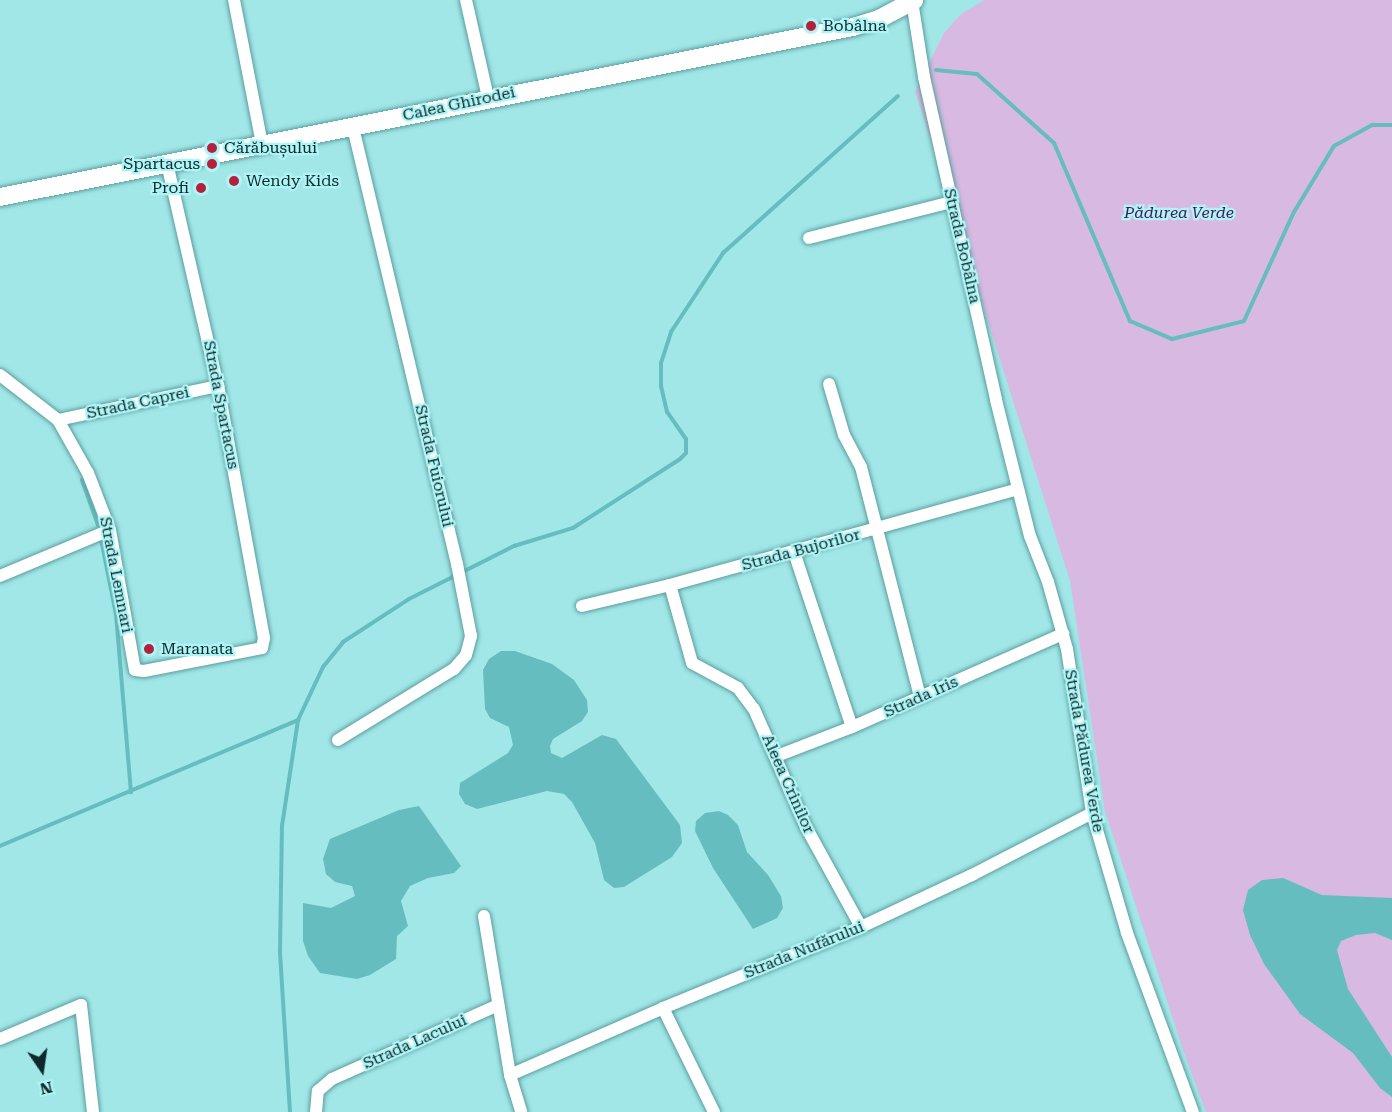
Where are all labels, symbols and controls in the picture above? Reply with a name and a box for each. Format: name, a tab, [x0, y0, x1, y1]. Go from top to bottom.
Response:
place label: Bobâlna	[823, 16, 886, 36]
marker: Bobâlna	[804, 19, 818, 33]
street label: Calea Ghirodei	[401, 83, 517, 125]
place label: Cărăbușului	[224, 138, 317, 158]
marker: Cărăbușului	[205, 141, 219, 155]
place label: Spartacus	[123, 154, 200, 174]
marker: Spartacus	[205, 157, 219, 171]
place label: Wendy Kids	[246, 171, 339, 191]
marker: Wendy Kids	[227, 174, 241, 188]
place label: Profi	[152, 178, 189, 198]
marker: Profi	[194, 181, 208, 195]
street label: Strada Bobâlna	[939, 187, 985, 305]
park label: Pădurea Verde	[1124, 203, 1234, 223]
street label: Strada Spartacus	[199, 339, 243, 471]
street label: Strada Caprei	[85, 383, 191, 423]
street label: Strada Fuiorului	[411, 403, 457, 529]
street label: Strada Lemnari	[95, 515, 137, 635]
street label: Strada Bujorilor	[740, 525, 862, 575]
place label: Maranata	[161, 639, 233, 659]
marker: Maranata	[142, 642, 156, 656]
street label: Strada Pădurea Verde	[1060, 668, 1108, 834]
street label: Strada Iris	[881, 672, 961, 722]
street label: Aleea Crinilor	[758, 731, 818, 837]
street label: Strada Nufărului	[741, 917, 867, 983]
street label: Strada Lacului	[360, 1011, 470, 1073]
north arrow	[12, 1040, 72, 1100]
text: N	[38, 1077, 54, 1099]

